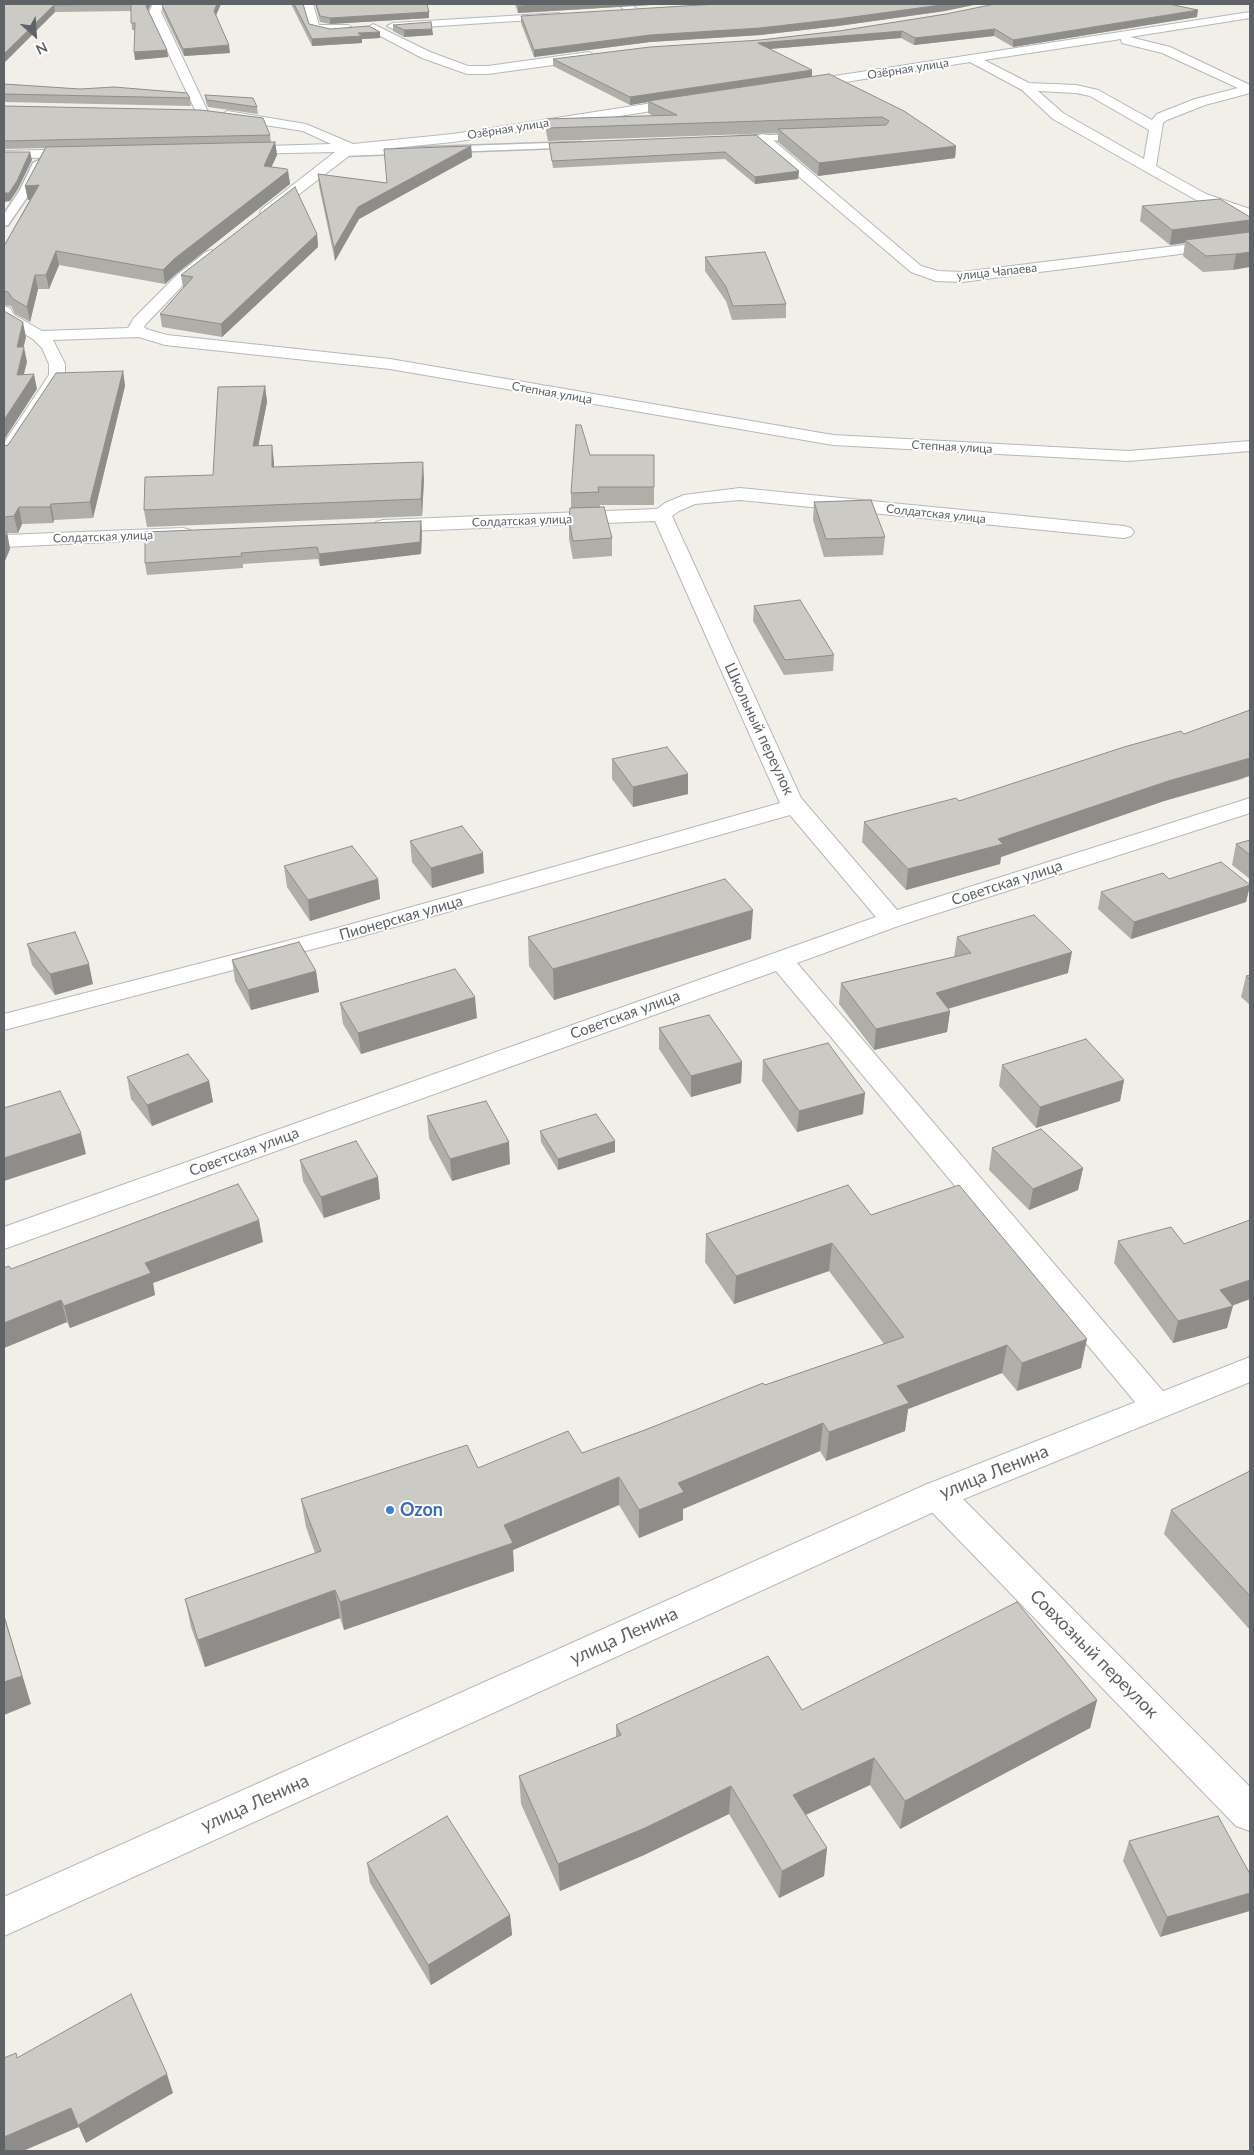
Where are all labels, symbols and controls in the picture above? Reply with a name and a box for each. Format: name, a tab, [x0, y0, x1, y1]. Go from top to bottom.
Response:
north arrow	[10, 10, 60, 60]
text: N	[33, 39, 50, 59]
street label: Озёрная улица	[866, 55, 950, 83]
street label: Озёрная улица	[466, 115, 550, 143]
street label: улица Чапаева	[956, 261, 1038, 283]
street label: Степная улица	[511, 379, 593, 407]
street label: Степная улица	[911, 438, 993, 456]
street label: Солдатская улица	[885, 502, 987, 526]
street label: Солдатская улица	[472, 512, 572, 530]
street label: Солдатская улица	[53, 528, 153, 546]
street label: Школьный переулок	[720, 660, 798, 798]
street label: Советская улица	[949, 857, 1065, 909]
street label: Пионерская улица	[337, 892, 465, 944]
street label: Советская улица	[568, 987, 682, 1043]
street label: Советская улица	[187, 1124, 301, 1180]
street label: улица Ленина	[936, 1440, 1052, 1504]
place label: Ozon	[400, 1499, 443, 1521]
marker: Ozon	[384, 1504, 396, 1516]
street label: Совхозный переулок	[1025, 1585, 1163, 1723]
street label: улица Ленина	[567, 1603, 681, 1669]
street label: улица Ленина	[198, 1770, 312, 1836]

